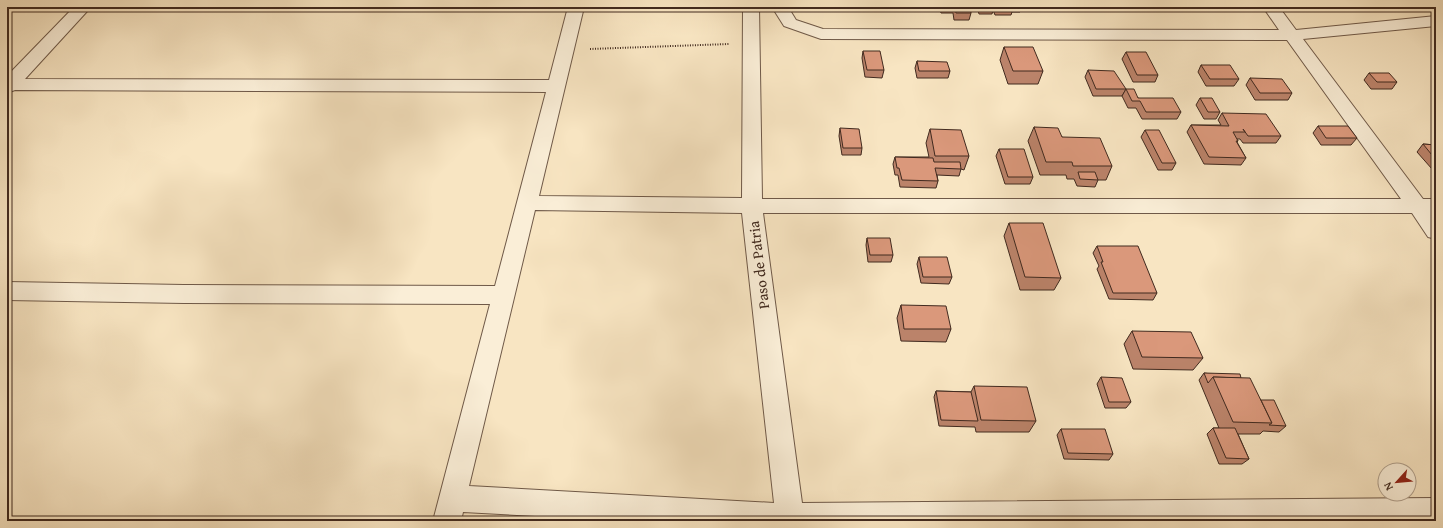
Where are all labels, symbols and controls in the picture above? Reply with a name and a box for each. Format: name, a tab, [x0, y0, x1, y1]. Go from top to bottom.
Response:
street label: Paso de Patria	[743, 220, 774, 310]
north arrow	[1377, 462, 1417, 502]
text: N	[1379, 479, 1397, 493]

